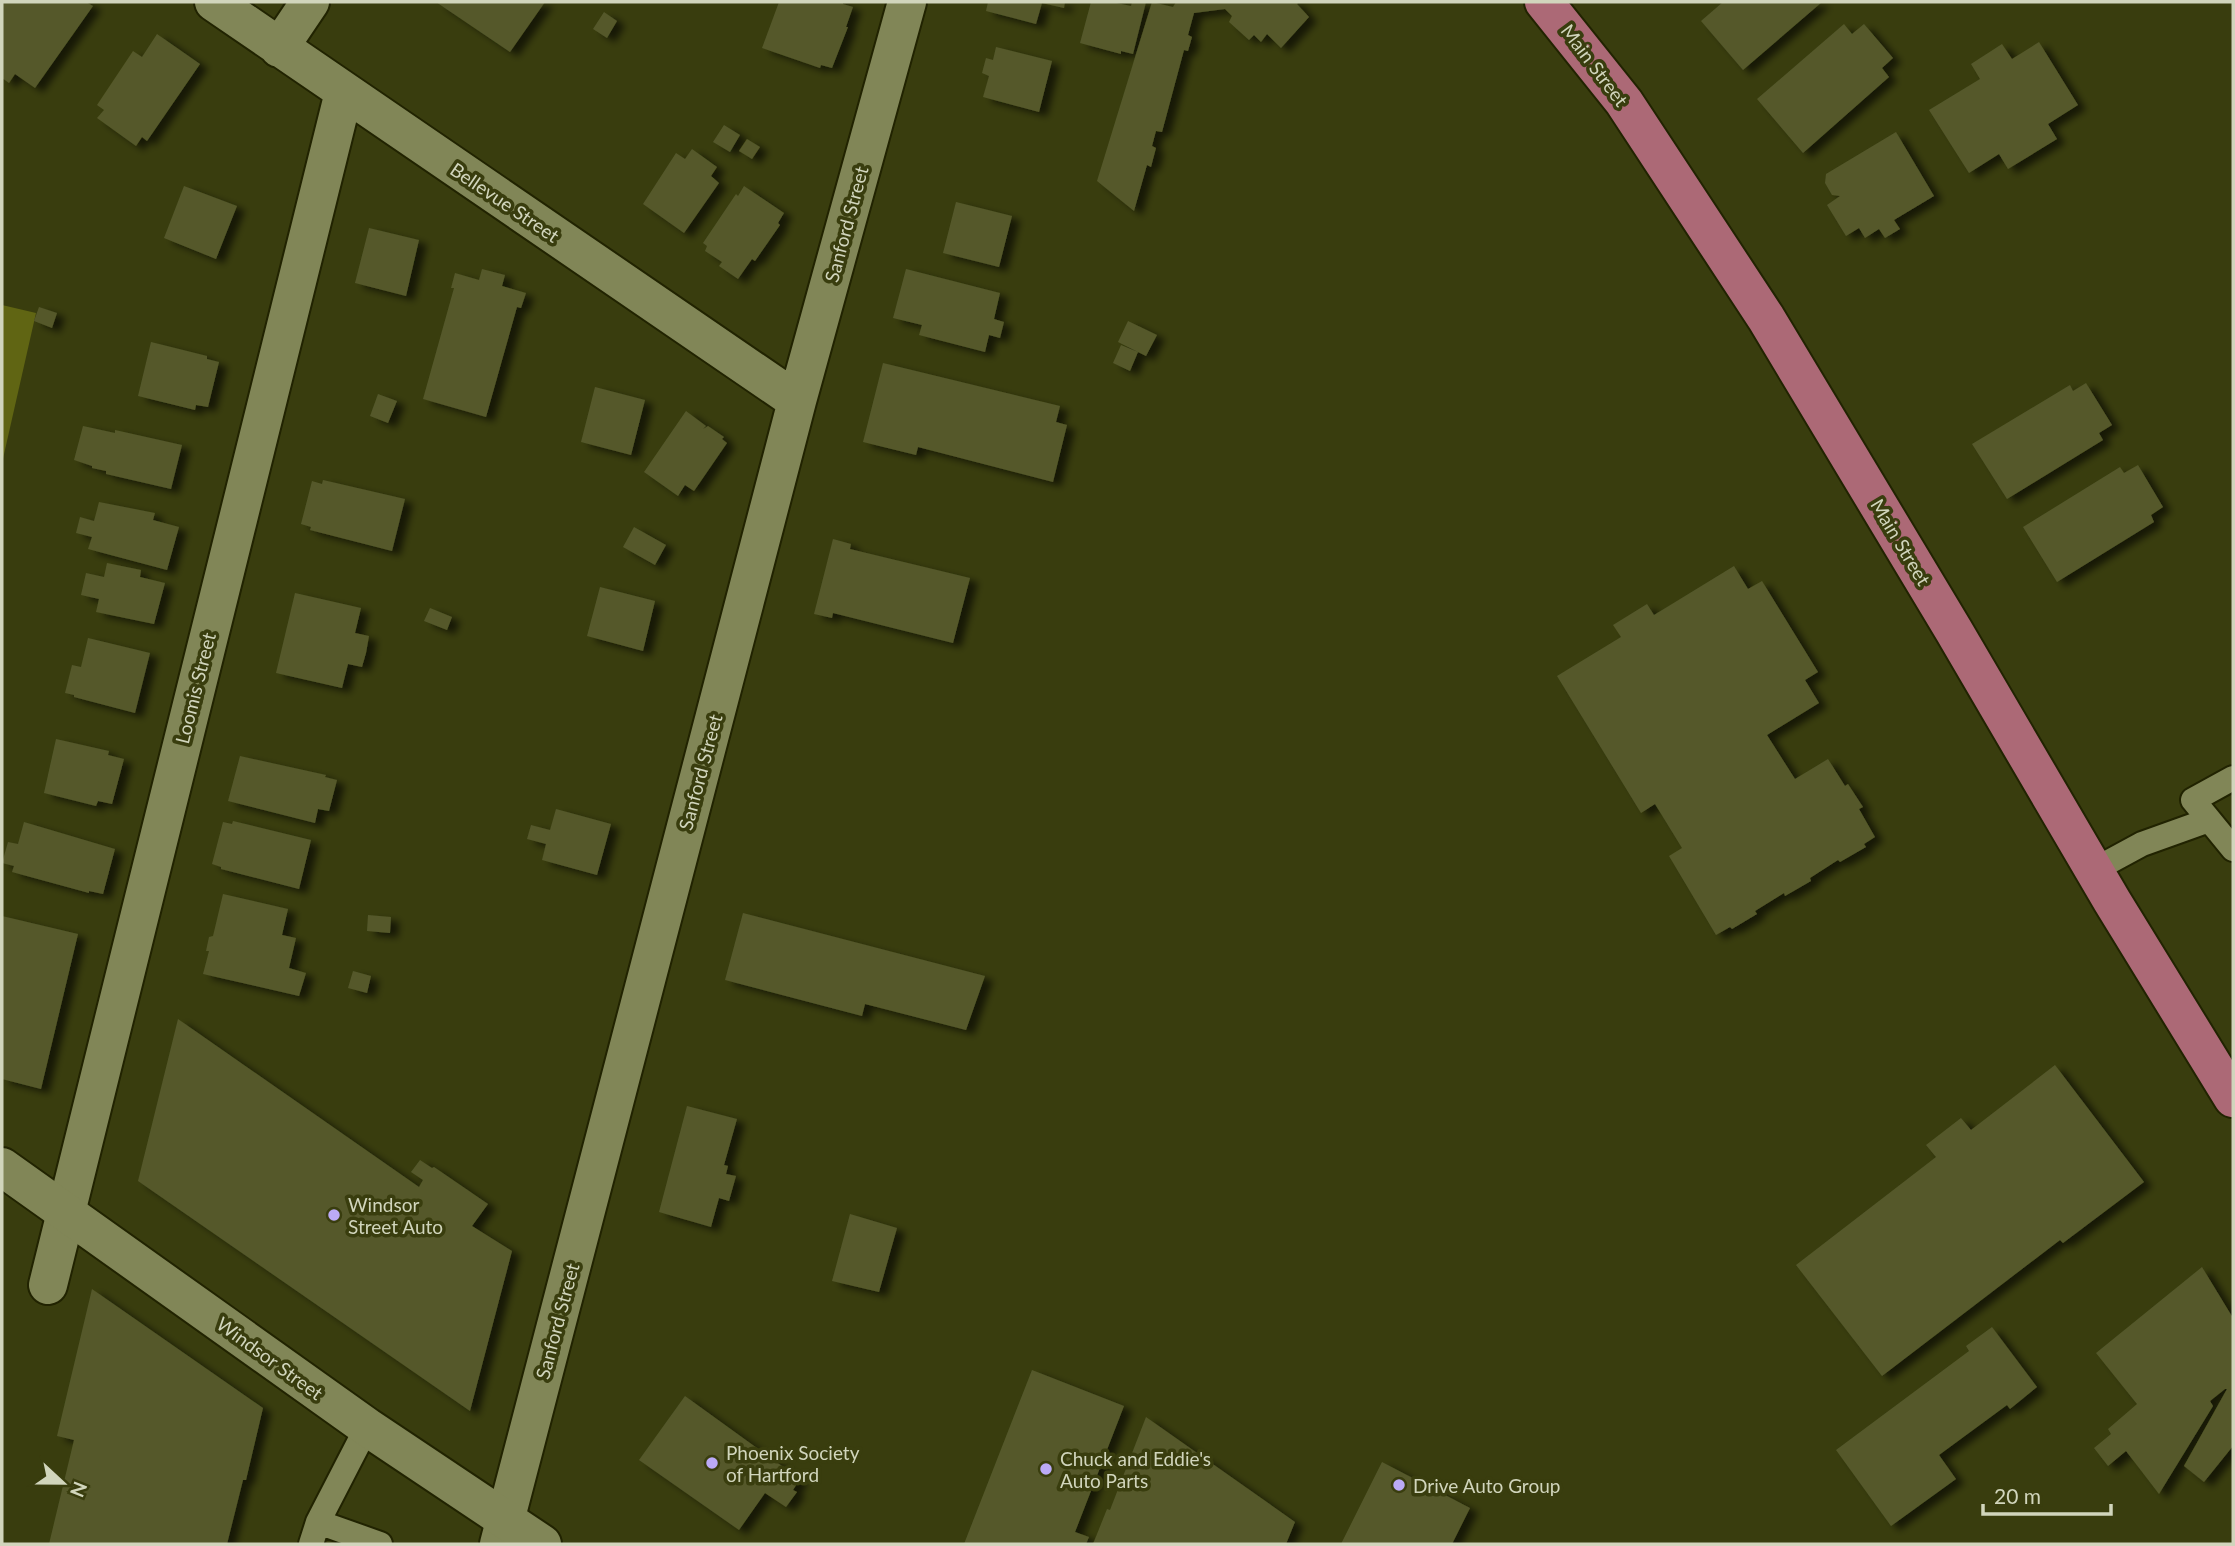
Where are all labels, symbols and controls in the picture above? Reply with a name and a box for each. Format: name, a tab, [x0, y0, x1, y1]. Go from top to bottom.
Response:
street label: Main Street	[1557, 19, 1633, 111]
street label: Bellevue Street	[446, 157, 564, 247]
street label: Sanford Street	[819, 163, 873, 285]
street label: Main Street	[1866, 495, 1936, 590]
street label: Loomis Street	[170, 630, 220, 746]
street label: Sanford Street	[673, 711, 727, 833]
place label: Windsor Street Auto	[348, 1193, 443, 1238]
marker: Windsor Street Auto	[326, 1207, 342, 1223]
street label: Sanford Street	[530, 1260, 584, 1382]
street label: Windsor Street	[212, 1312, 328, 1404]
place label: Phoenix Society of Hartford	[726, 1441, 860, 1486]
place label: Chuck and Eddie's Auto Parts	[1060, 1447, 1211, 1492]
north arrow	[28, 1448, 98, 1518]
marker: Phoenix Society of Hartford	[704, 1455, 720, 1471]
marker: Chuck and Eddie's Auto Parts	[1038, 1461, 1054, 1477]
scale bar	[1983, 1472, 2111, 1516]
place label: Drive Auto Group	[1413, 1474, 1560, 1497]
marker: Drive Auto Group	[1391, 1477, 1407, 1493]
text: N	[66, 1478, 93, 1501]
text: 20 m	[1994, 1483, 2041, 1508]

